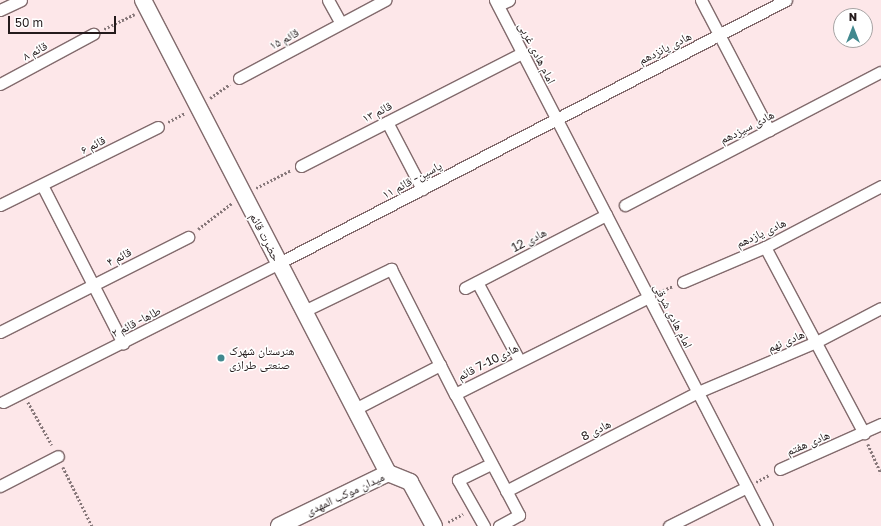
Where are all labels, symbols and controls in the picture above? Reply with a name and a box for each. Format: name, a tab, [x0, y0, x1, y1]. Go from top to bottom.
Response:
scale bar	[10, 8, 118, 34]
north arrow	[833, 8, 873, 48]
text: N	[849, 10, 857, 23]
text: 50 m	[15, 15, 43, 30]
street label: امام هادی غربی	[515, 20, 559, 86]
street label: قائم ۱۵	[267, 25, 301, 53]
street label: هادی پانزدهم	[636, 29, 694, 67]
street label: قائم ۸	[20, 39, 50, 63]
street label: قائم ۱۳	[360, 98, 394, 126]
street label: هادی سیزدهم	[717, 107, 777, 147]
street label: قائم ۶	[78, 133, 108, 157]
street label: یاسین- قائم ۱۱	[380, 158, 444, 202]
street label: حضرت قائم	[247, 211, 283, 263]
street label: هادی یازدهم	[734, 215, 788, 251]
street label: 12 هادی	[509, 225, 549, 255]
street label: قائم ۴	[104, 245, 134, 269]
street label: امام هادی شرقی	[651, 281, 695, 351]
street label: طاها- قائم ۲	[109, 303, 163, 341]
street label: هادی نهم	[765, 327, 807, 355]
street label: هادی10-7 قائم	[455, 341, 521, 383]
place label: هنرستان شهرک صنعتی طرازی	[229, 344, 295, 372]
marker: هنرستان شهرک صنعتی طرازی	[216, 353, 226, 363]
street label: هادی 8	[579, 416, 613, 444]
street label: هادی هفتم	[784, 427, 832, 459]
street label: میدان موکب المهدی	[303, 469, 387, 519]

